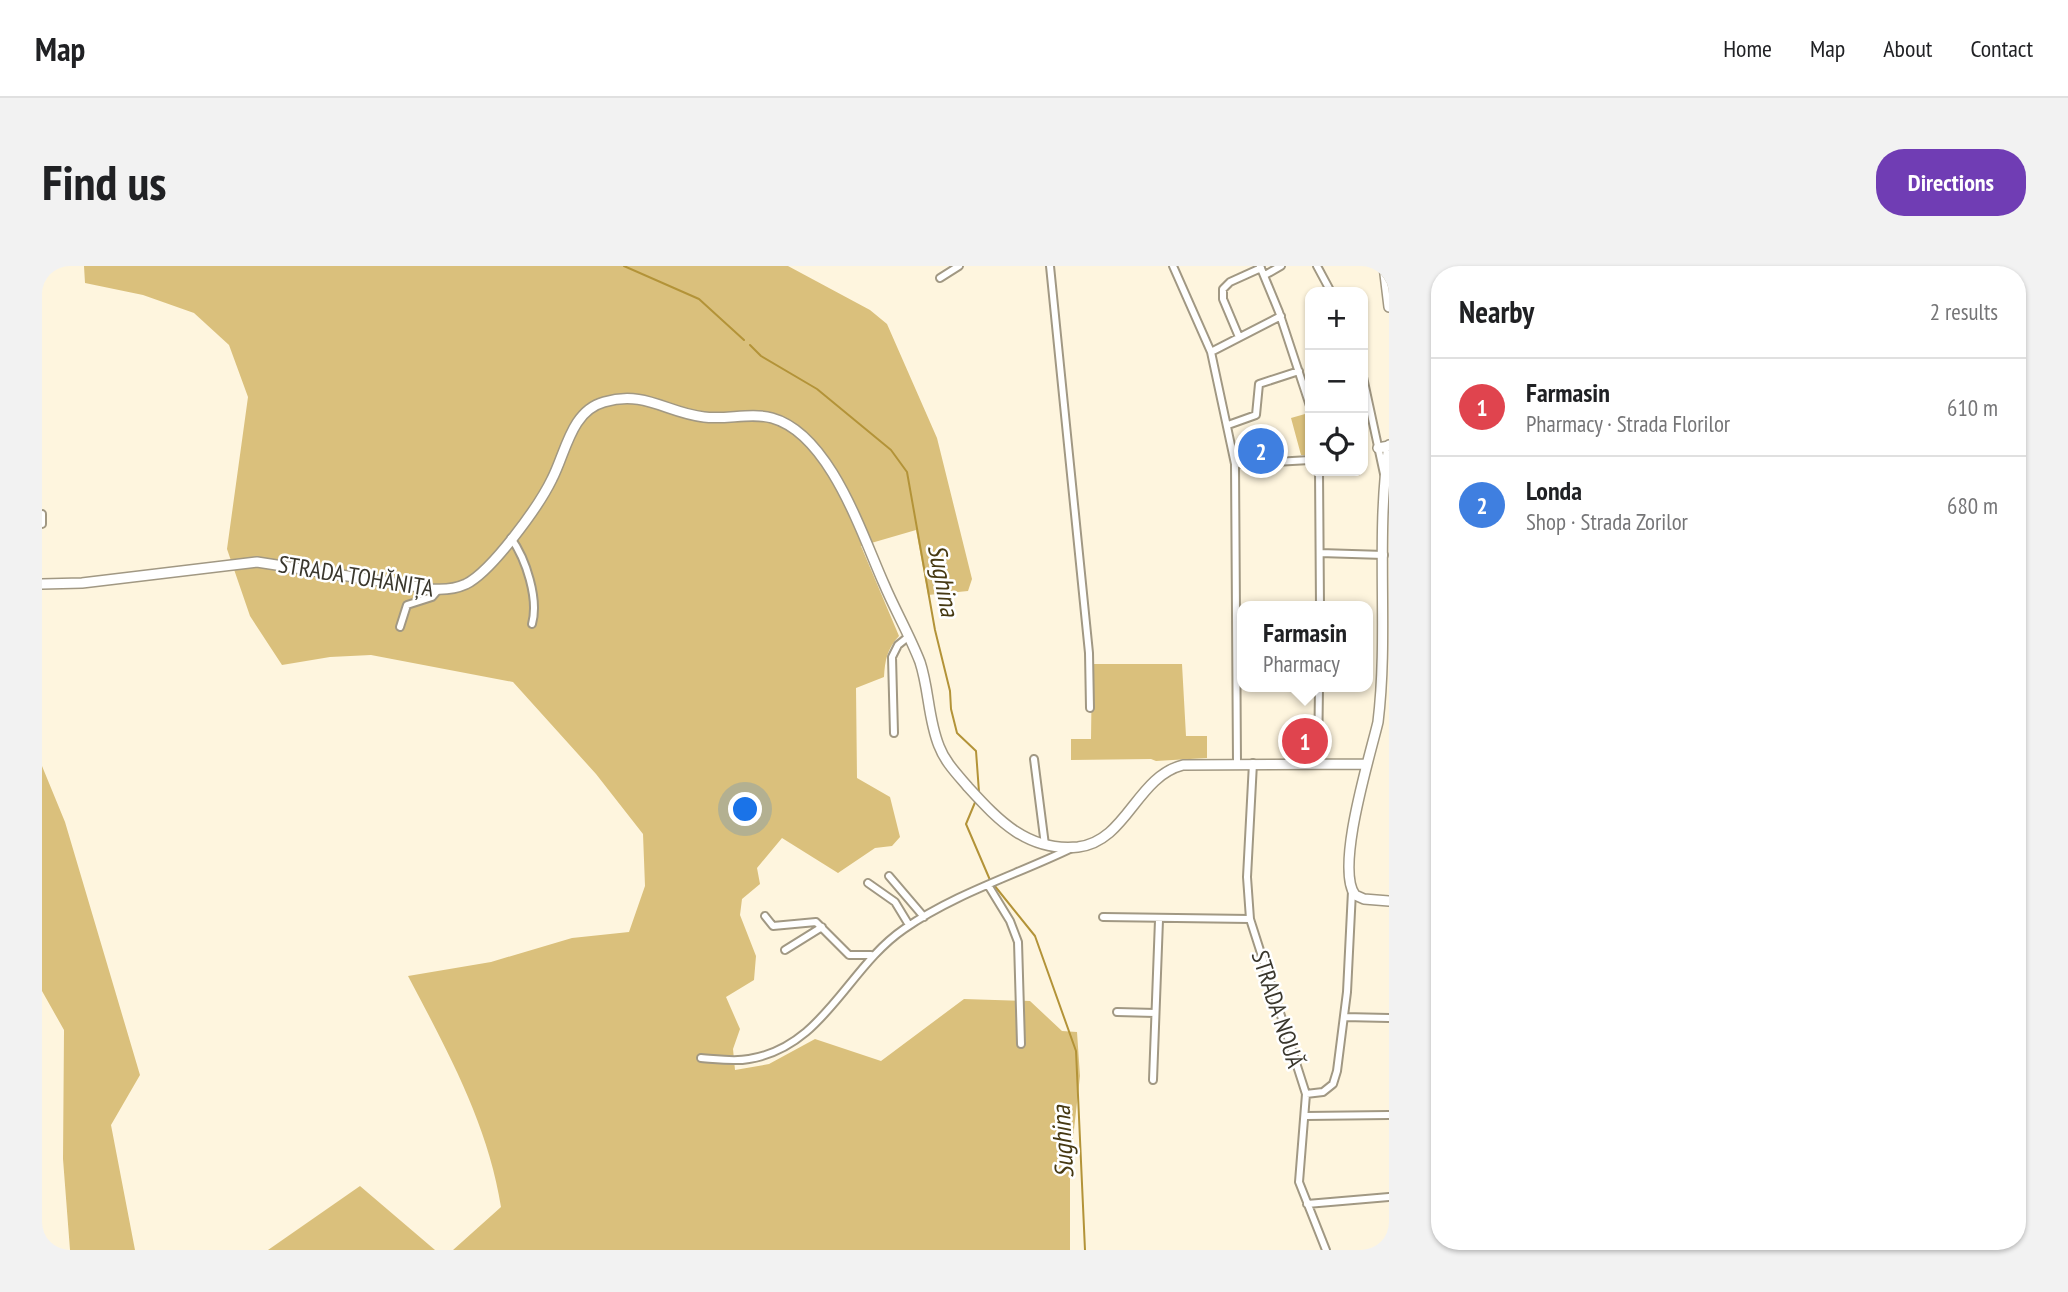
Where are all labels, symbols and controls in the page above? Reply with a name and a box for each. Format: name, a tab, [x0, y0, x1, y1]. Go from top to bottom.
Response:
text: Map	[35, 27, 85, 70]
text: Home	[1723, 33, 1772, 64]
text: Map	[1810, 33, 1845, 64]
text: About	[1883, 33, 1932, 64]
text: Contact	[1970, 33, 2033, 64]
button: Directions	[1876, 149, 2026, 216]
text: Find us	[42, 150, 166, 214]
map controls	[1305, 287, 1368, 476]
button: +	[1305, 287, 1368, 350]
text: Nearby	[1459, 292, 1534, 331]
text: 2 results	[1930, 297, 1998, 326]
button: −	[1305, 350, 1368, 413]
text: Farmasin	[1526, 376, 1610, 409]
text: 1	[1477, 393, 1488, 422]
text: 610 m	[1947, 393, 1998, 422]
text: Pharmacy · Strada Florilor	[1526, 409, 1730, 438]
button: locate	[1305, 413, 1368, 476]
pin: 2	[1238, 425, 1284, 477]
text: Londa	[1526, 474, 1582, 507]
text: 2	[1477, 491, 1488, 520]
text: 680 m	[1947, 491, 1998, 520]
text: Shop · Strada Zorilor	[1526, 507, 1688, 536]
water label: Sughina	[921, 541, 967, 620]
street label: STRADA TOHĂNIȚA	[276, 548, 437, 604]
popup	[1237, 601, 1373, 692]
text: Farmasin	[1263, 616, 1347, 649]
text: Pharmacy	[1263, 649, 1340, 678]
pin: 1	[1282, 715, 1328, 767]
your location	[728, 792, 762, 826]
street label: STRADA NOUĂ	[1245, 947, 1312, 1072]
water label: Sughina	[1044, 1103, 1080, 1179]

